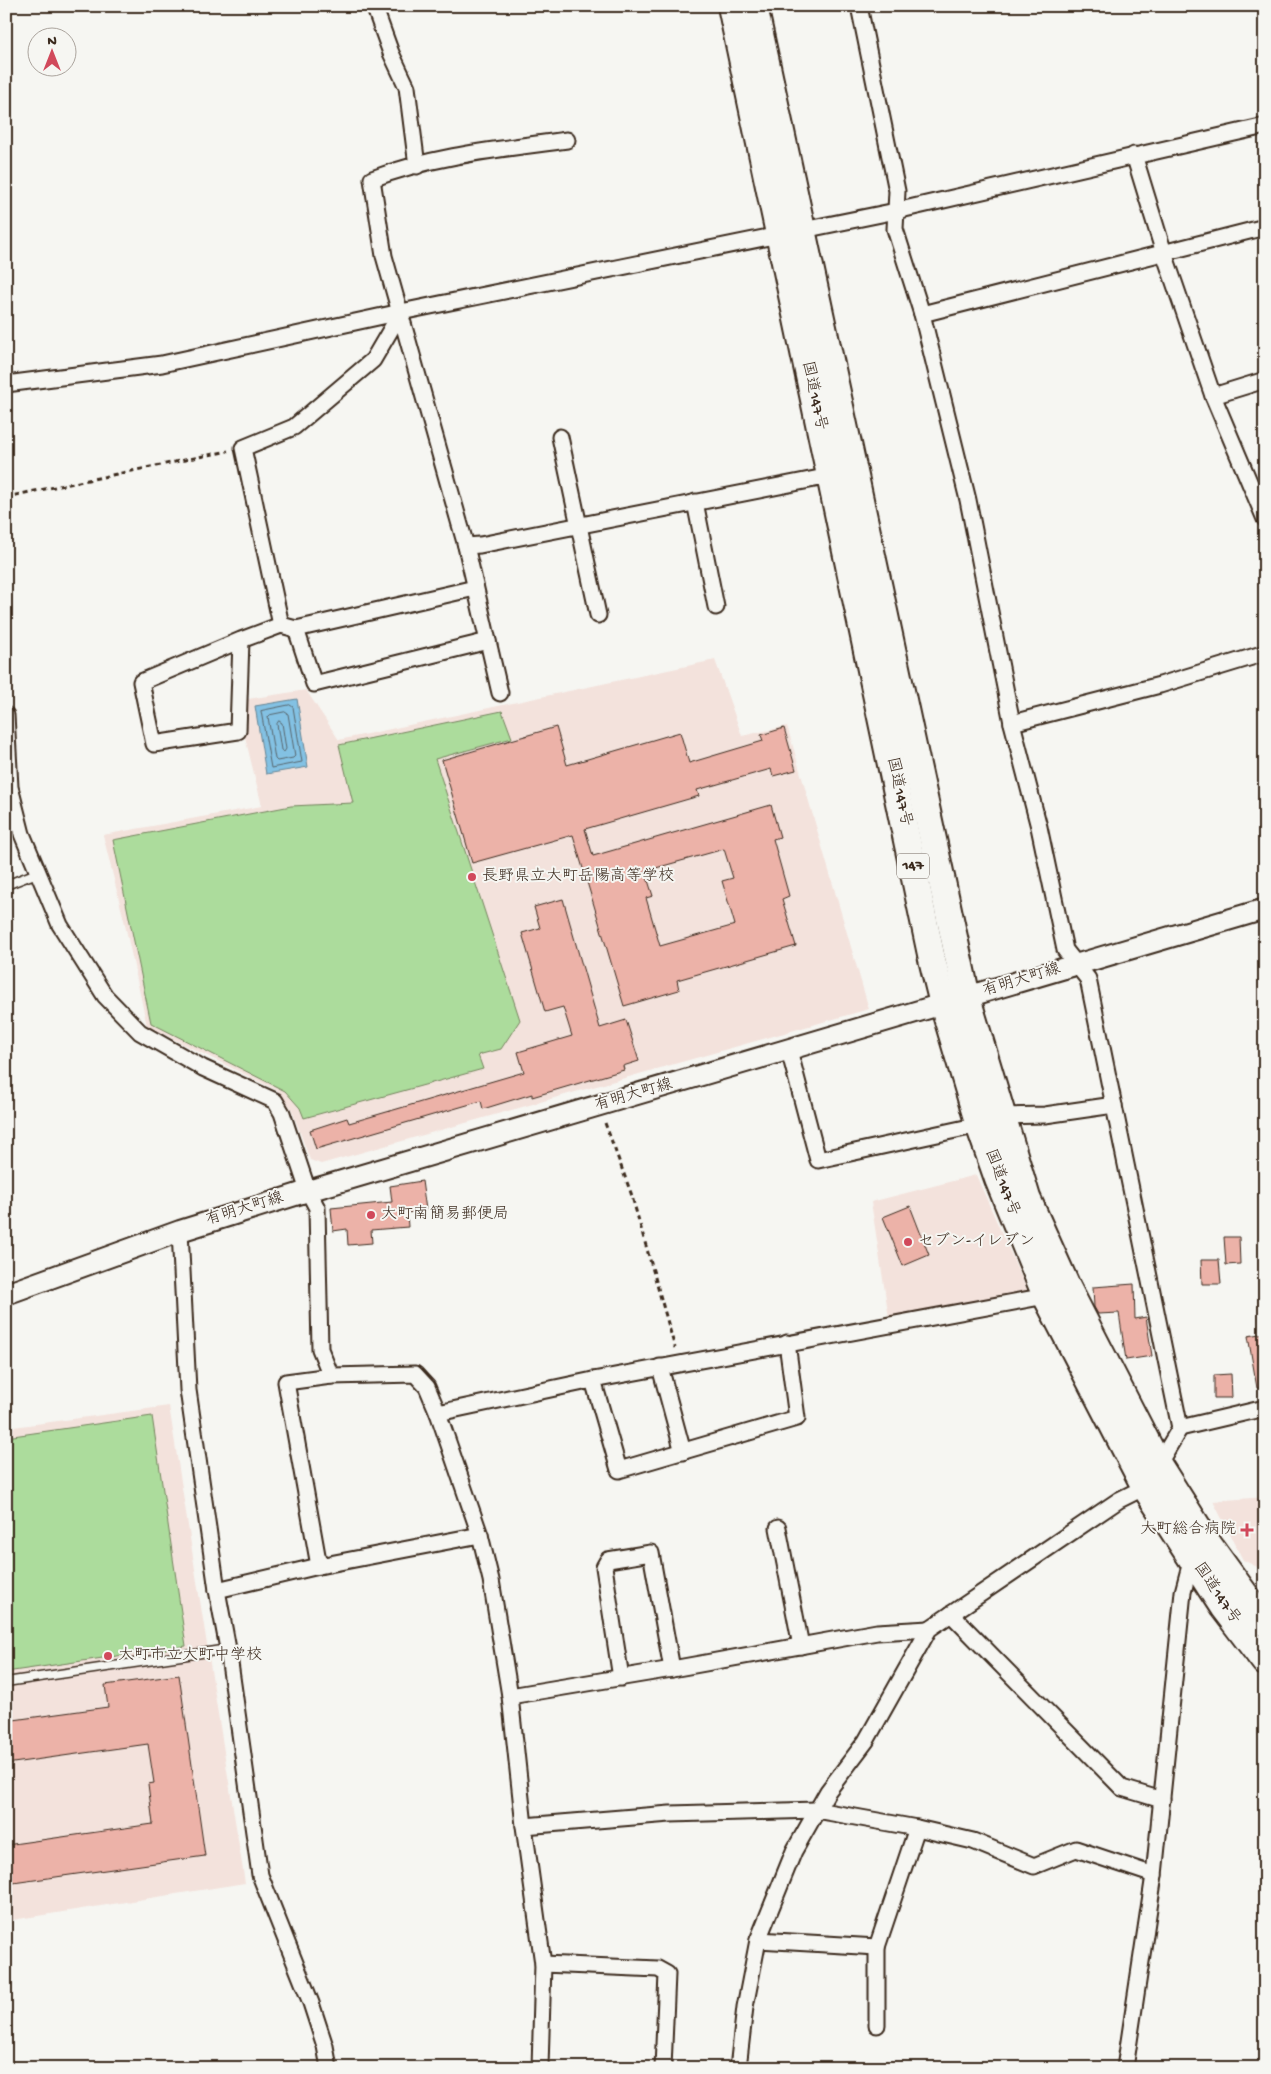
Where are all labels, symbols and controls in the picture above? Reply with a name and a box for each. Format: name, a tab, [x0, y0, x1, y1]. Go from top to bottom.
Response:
north arrow	[28, 28, 78, 78]
text: N	[47, 33, 57, 50]
street label: 国道147号	[796, 359, 831, 432]
street label: 国道147号	[881, 755, 916, 828]
road number: 147	[897, 854, 929, 878]
place label: 長野県立大町岳陽高等学校	[482, 867, 674, 887]
marker: 長野県立大町岳陽高等学校	[466, 871, 478, 883]
street label: 有明大町線	[980, 958, 1063, 1002]
street label: 有明大町線	[592, 1074, 675, 1116]
street label: 国道147号	[980, 1146, 1023, 1219]
street label: 有明大町線	[203, 1187, 286, 1231]
place label: 大町南簡易郵便局	[381, 1204, 509, 1225]
marker: 大町南簡易郵便局	[365, 1209, 377, 1221]
place label: セブン-イレブン	[918, 1232, 1035, 1252]
marker: セブン-イレブン	[902, 1236, 914, 1248]
place label: 大町総合病院	[1140, 1520, 1236, 1540]
marker: 大町総合病院	[1240, 1523, 1254, 1537]
street label: 国道147号	[1188, 1559, 1244, 1628]
place label: 大町市立大町中学校	[118, 1646, 262, 1666]
marker: 大町市立大町中学校	[102, 1650, 114, 1662]

